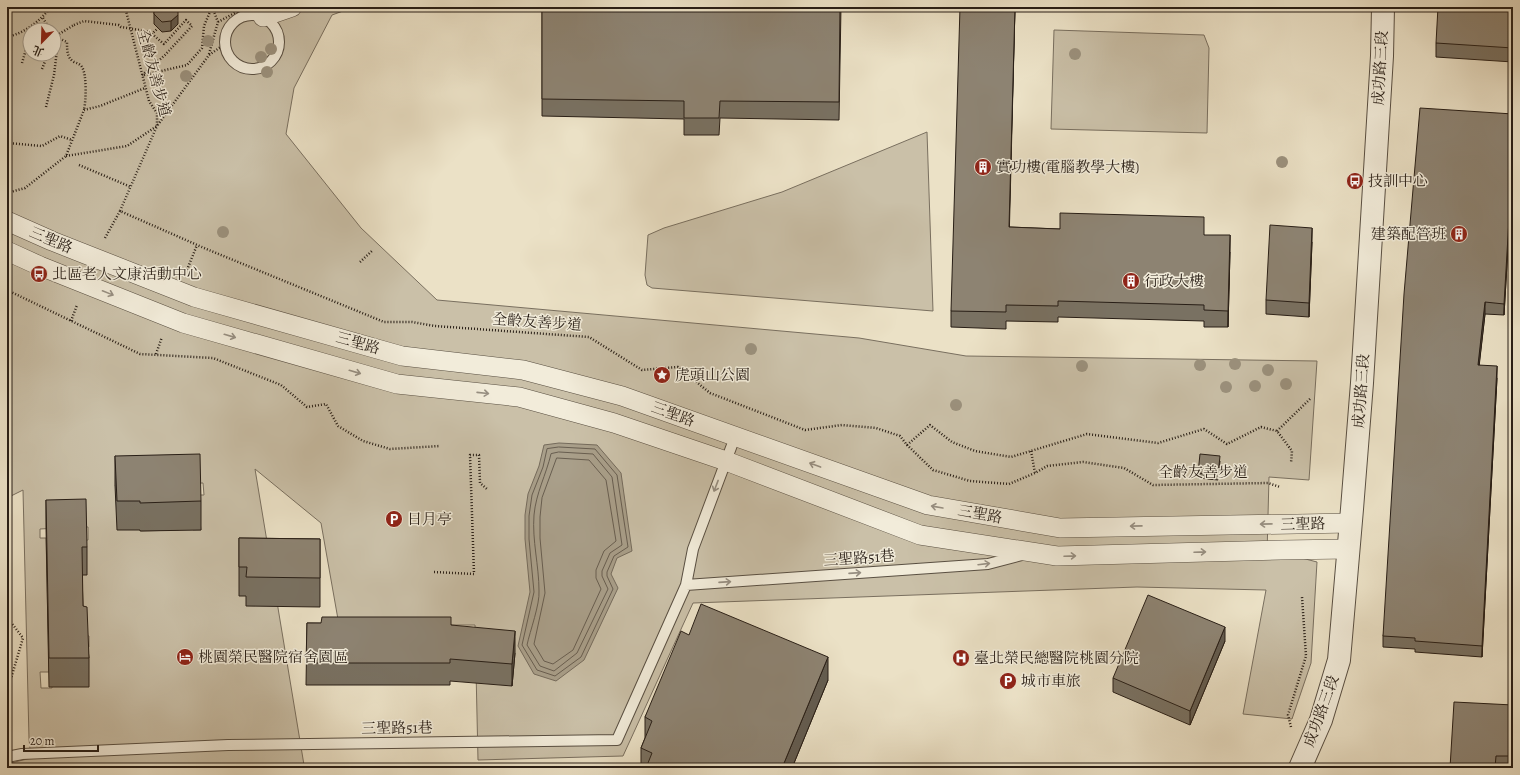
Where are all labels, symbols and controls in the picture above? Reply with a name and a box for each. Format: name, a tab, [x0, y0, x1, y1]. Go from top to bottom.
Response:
north arrow	[22, 22, 62, 62]
street label: 全齡友善步道	[133, 27, 175, 119]
street label: 成功路三段	[1368, 30, 1392, 106]
text: 北	[30, 42, 46, 60]
building icon: 實功樓(電腦教學大樓)	[973, 157, 993, 177]
place label: 實功樓(電腦教學大樓)	[996, 157, 1139, 177]
bus stop icon: 技訓中心	[1345, 171, 1365, 191]
place label: 技訓中心	[1368, 171, 1428, 191]
street label: 三聖路	[26, 222, 76, 258]
place label: 建築配管班	[1371, 224, 1446, 244]
building icon: 建築配管班	[1449, 224, 1469, 244]
bus stop icon: 北區老人文康活動中心	[29, 264, 49, 284]
place label: 北區老人文康活動中心	[52, 264, 202, 284]
building icon: 行政大樓	[1121, 271, 1141, 291]
place label: 行政大樓	[1144, 271, 1204, 291]
one-way arrow	[101, 289, 113, 297]
street label: 全齡友善步道	[491, 309, 583, 335]
street label: 三聖路	[334, 327, 382, 359]
one-way arrow	[223, 333, 236, 340]
street label: 成功路三段	[1348, 353, 1374, 429]
place icon: 虎頭山公園	[652, 365, 672, 385]
place label: 虎頭山公園	[675, 365, 750, 385]
one-way arrow	[348, 369, 361, 376]
one-way arrow	[476, 389, 489, 397]
street label: 三聖路	[648, 397, 698, 431]
one-way arrow	[808, 461, 821, 468]
street label: 全齡友善步道	[1158, 462, 1248, 482]
one-way arrow	[712, 480, 720, 492]
street label: 三聖路	[956, 500, 1004, 528]
one-way arrow	[931, 503, 944, 511]
parking icon: 日月亭	[384, 509, 404, 529]
place label: 日月亭	[407, 509, 452, 529]
street label: 三聖路	[1280, 514, 1326, 534]
one-way arrow	[1260, 521, 1273, 528]
one-way arrow	[1130, 523, 1143, 530]
street label: 三聖路51巷	[823, 546, 895, 570]
one-way arrow	[1193, 548, 1206, 556]
one-way arrow	[1063, 552, 1076, 560]
one-way arrow	[977, 560, 990, 568]
one-way arrow	[848, 570, 861, 577]
one-way arrow	[718, 579, 731, 586]
hotel icon: 桃園榮民醫院宿舍園區	[175, 647, 195, 667]
place label: 桃園榮民醫院宿舍園區	[198, 647, 348, 667]
hospital icon: 臺北榮民總醫院桃園分院	[951, 648, 971, 668]
place label: 臺北榮民總醫院桃園分院	[974, 648, 1139, 668]
parking icon: 城市車旅	[998, 671, 1018, 691]
place label: 城市車旅	[1021, 671, 1081, 691]
street label: 成功路三段	[1299, 672, 1343, 750]
street label: 三聖路51巷	[361, 717, 433, 739]
scale bar	[24, 727, 98, 753]
text: 20 m	[30, 733, 54, 749]

